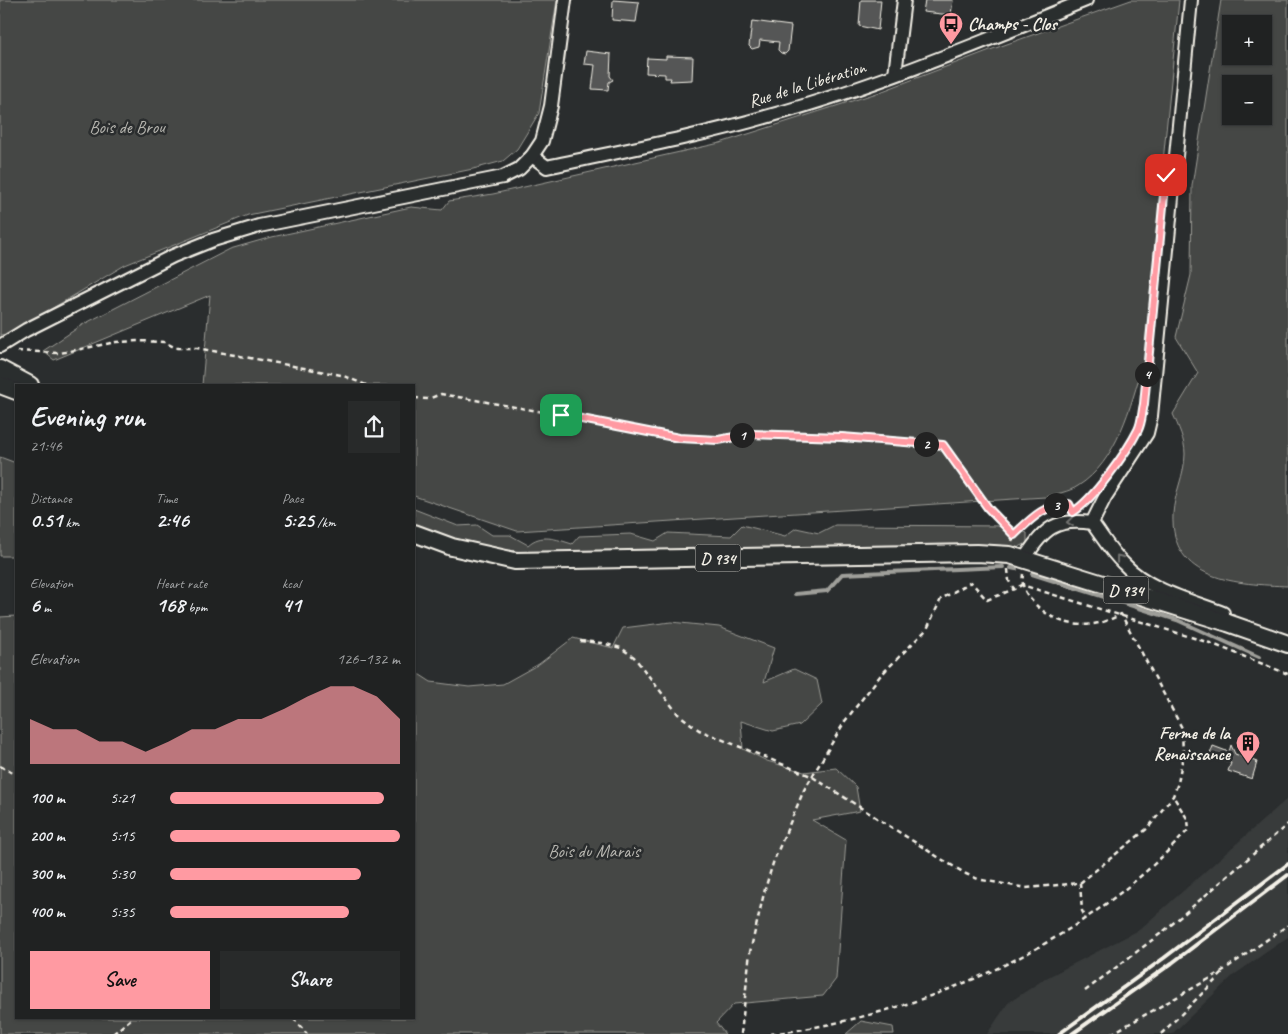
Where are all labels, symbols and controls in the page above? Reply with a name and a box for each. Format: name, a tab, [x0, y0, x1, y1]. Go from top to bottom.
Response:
bus stop icon: Champs - Clos	[938, 11, 964, 45]
place label: Champs - Clos	[968, 13, 1058, 35]
map controls	[1222, 15, 1272, 125]
button: +	[1222, 15, 1272, 65]
street label: Rue de la Libération	[746, 55, 869, 112]
button: −	[1222, 75, 1272, 125]
park label: Bois de Brou	[89, 116, 166, 138]
pin	[1145, 154, 1187, 196]
icon: check	[1152, 161, 1180, 189]
pin: 4	[1134, 362, 1160, 386]
text: 4	[1144, 366, 1151, 383]
pin	[540, 394, 582, 436]
text: Evening run	[30, 399, 145, 434]
button: share	[348, 401, 400, 453]
icon: arrive	[547, 401, 575, 429]
pin: 1	[730, 422, 754, 448]
text: 1	[739, 427, 746, 444]
pin: 2	[914, 432, 938, 456]
text: 21:46	[30, 436, 62, 456]
text: 2	[923, 436, 930, 453]
text: Distance	[30, 490, 72, 507]
text: Time	[156, 490, 177, 507]
text: Pace	[282, 490, 304, 507]
pin: 3	[1044, 492, 1068, 518]
text: 3	[1053, 497, 1060, 514]
text: 0.51	[30, 507, 62, 533]
text: 2:46	[156, 507, 189, 533]
text: 5:25	[282, 507, 314, 533]
text: km	[62, 514, 79, 531]
text: /km	[314, 514, 336, 531]
one-way arrow	[1066, 516, 1074, 527]
road number: D 934	[696, 544, 740, 572]
one-way arrow	[1117, 555, 1125, 564]
text: Elevation	[30, 575, 73, 592]
text: Heart rate	[156, 575, 207, 592]
text: kcal	[282, 575, 301, 592]
road number: D 934	[1104, 576, 1148, 604]
text: 6	[30, 592, 40, 618]
text: 168	[156, 592, 185, 618]
text: 41	[282, 592, 301, 618]
text: m	[40, 599, 51, 616]
text: bpm	[185, 599, 207, 616]
text: Elevation	[30, 649, 79, 669]
text: 126–132 m	[337, 649, 400, 669]
place label: Ferme de la Renaissance	[1154, 722, 1232, 765]
building icon: Ferme de la Renaissance	[1235, 730, 1261, 764]
text: 100 m	[30, 788, 65, 808]
text: 5:21	[110, 788, 135, 808]
text: 200 m	[30, 826, 65, 846]
text: 5:15	[110, 826, 135, 846]
park label: Bois du Marais	[548, 840, 642, 862]
text: 300 m	[30, 864, 65, 884]
text: 5:30	[110, 864, 135, 884]
text: 400 m	[30, 902, 65, 922]
text: 5:35	[110, 902, 135, 922]
button: Save	[30, 951, 210, 1009]
button: Share	[220, 951, 400, 1009]

